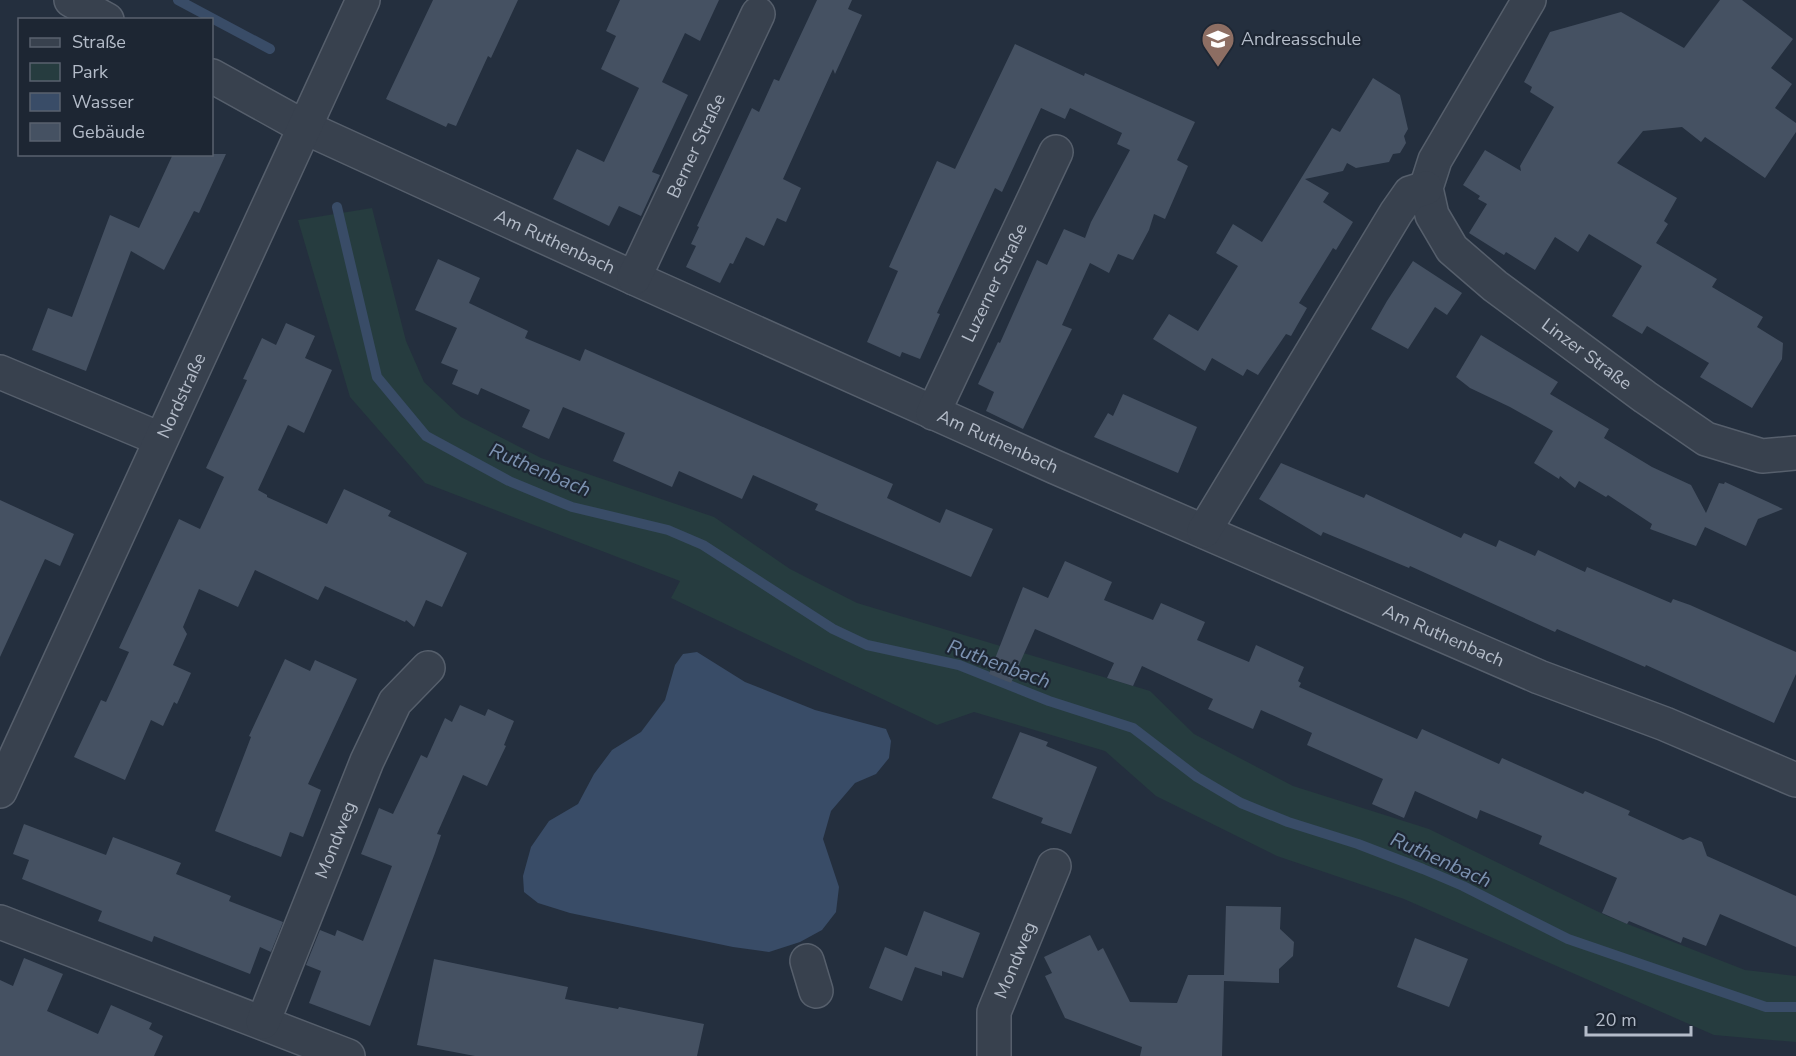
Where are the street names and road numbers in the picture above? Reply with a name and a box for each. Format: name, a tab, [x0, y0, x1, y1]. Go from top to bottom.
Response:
street label: Berner Straße	[661, 90, 731, 202]
street label: Am Ruthenbach	[491, 204, 619, 280]
street label: Luzerner Straße	[956, 219, 1033, 346]
street label: Linzer Straße	[1537, 312, 1637, 395]
street label: Nordstraße	[151, 349, 211, 442]
street label: Am Ruthenbach	[934, 404, 1062, 479]
street label: Am Ruthenbach	[1379, 599, 1508, 672]
street label: Mondweg	[309, 798, 362, 882]
street label: Mondweg	[989, 918, 1042, 1002]

